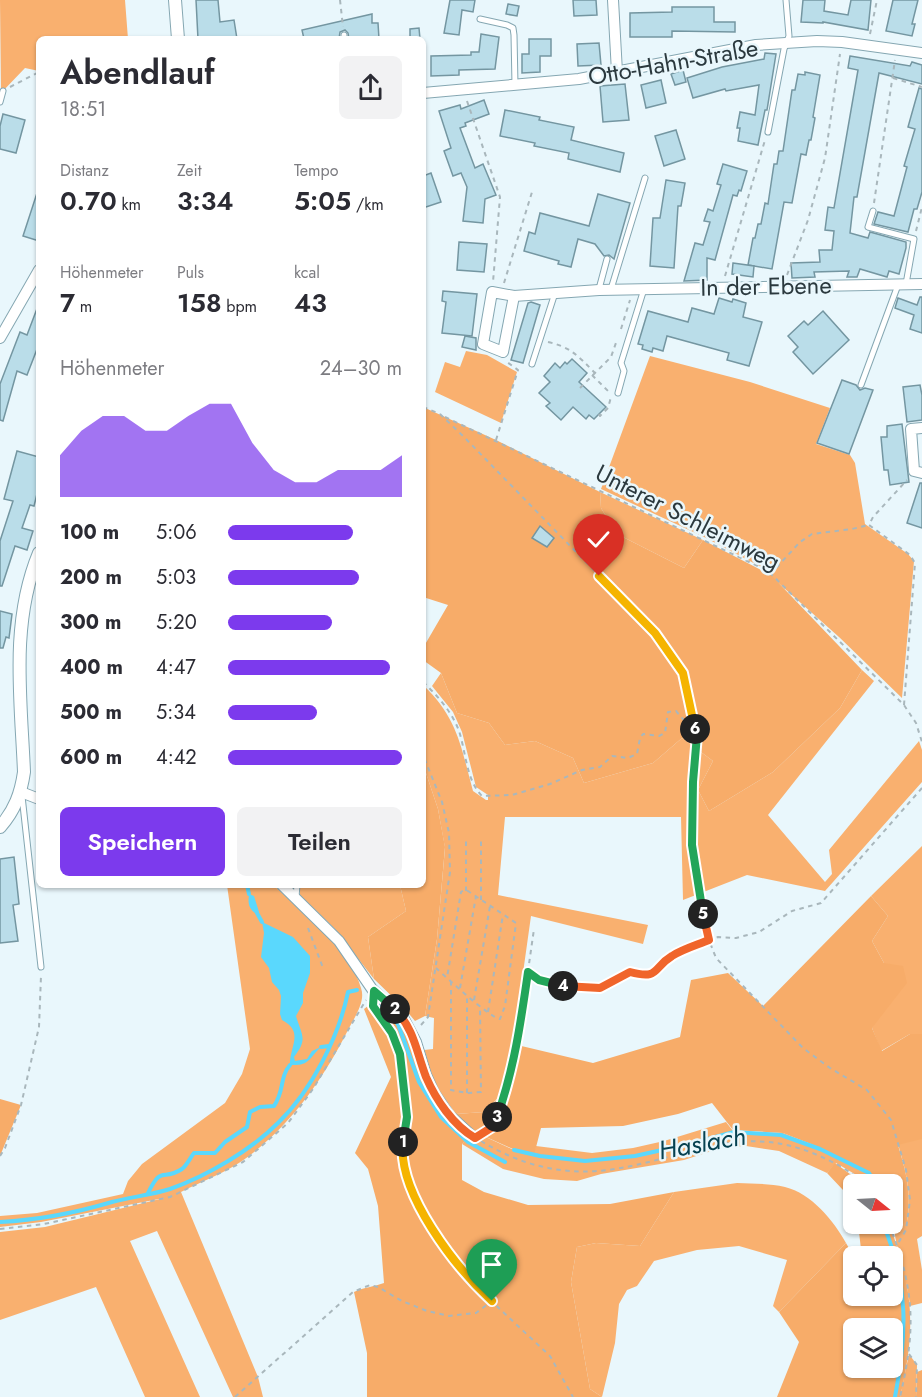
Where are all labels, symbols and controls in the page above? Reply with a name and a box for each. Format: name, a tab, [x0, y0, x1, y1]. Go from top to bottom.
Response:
street label: Otto-Hahn-Straße	[585, 30, 761, 94]
text: Abendlauf	[60, 49, 215, 96]
button: share	[339, 56, 402, 119]
text: 18:51	[60, 95, 106, 124]
text: Distanz	[60, 159, 109, 182]
text: Zeit	[177, 159, 201, 182]
text: Tempo	[294, 159, 338, 182]
text: 0.70	[60, 182, 117, 220]
text: 3:34	[177, 182, 233, 220]
text: 5:05	[294, 182, 351, 220]
text: km	[117, 193, 141, 216]
text: /km	[351, 193, 384, 216]
text: Höhenmeter	[60, 261, 144, 284]
text: Puls	[177, 261, 204, 284]
text: kcal	[294, 261, 320, 284]
street label: In der Ebene	[700, 267, 832, 305]
text: 7	[60, 284, 75, 322]
text: 158	[177, 284, 222, 322]
text: 43	[294, 284, 327, 322]
text: m	[75, 295, 92, 318]
text: bpm	[222, 295, 257, 318]
text: Höhenmeter	[60, 354, 164, 383]
text: 24–30 m	[320, 354, 402, 383]
street label: Unterer Schleimweg	[589, 455, 787, 579]
pin	[573, 514, 624, 576]
text: 100 m	[60, 518, 119, 547]
text: 5:06	[156, 518, 197, 547]
icon: check	[582, 523, 615, 556]
text: 200 m	[60, 563, 122, 592]
text: 5:03	[156, 563, 196, 592]
text: 300 m	[60, 608, 121, 637]
text: 5:20	[156, 608, 197, 637]
text: 400 m	[60, 653, 123, 682]
text: 4:47	[156, 653, 196, 682]
text: 500 m	[60, 698, 122, 727]
text: 5:34	[156, 698, 196, 727]
pin: 6	[680, 714, 710, 744]
text: 6	[690, 717, 700, 740]
text: 600 m	[60, 743, 122, 772]
text: 4:42	[156, 743, 197, 772]
button: Speichern	[60, 807, 225, 876]
button: Teilen	[237, 807, 402, 876]
pin: 5	[688, 899, 718, 929]
text: 5	[698, 902, 708, 925]
pin: 4	[548, 971, 578, 1001]
text: 4	[557, 974, 569, 997]
pin: 2	[380, 994, 410, 1024]
text: 2	[390, 997, 400, 1020]
pin: 3	[482, 1102, 512, 1132]
text: 3	[492, 1105, 502, 1128]
water label: Haslach	[655, 1117, 749, 1169]
pin: 1	[388, 1127, 418, 1157]
text: 1	[399, 1130, 407, 1153]
north arrow	[843, 1174, 903, 1234]
map controls	[843, 1174, 903, 1378]
pin	[466, 1239, 517, 1301]
button: locate	[843, 1246, 903, 1306]
icon: arrive	[475, 1248, 508, 1281]
button: layers	[843, 1318, 903, 1378]

